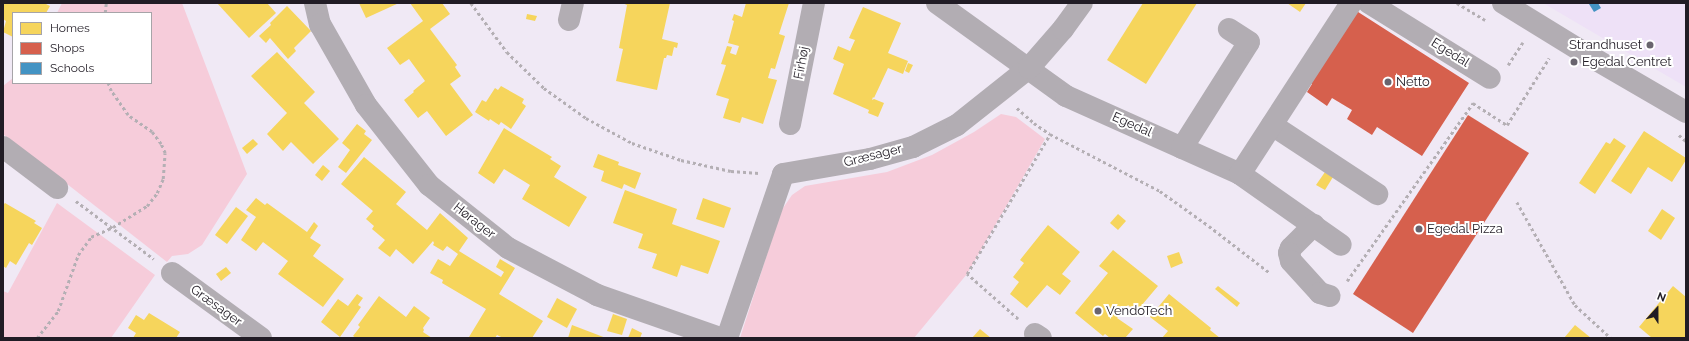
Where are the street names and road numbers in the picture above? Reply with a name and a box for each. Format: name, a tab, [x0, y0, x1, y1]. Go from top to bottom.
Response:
street label: Egedal	[1428, 35, 1472, 71]
street label: Firhøj	[791, 45, 813, 81]
street label: Egedal	[1110, 109, 1154, 141]
street label: Græsager	[842, 141, 904, 171]
street label: Hørager	[450, 200, 498, 242]
street label: Græsager	[187, 282, 245, 330]

